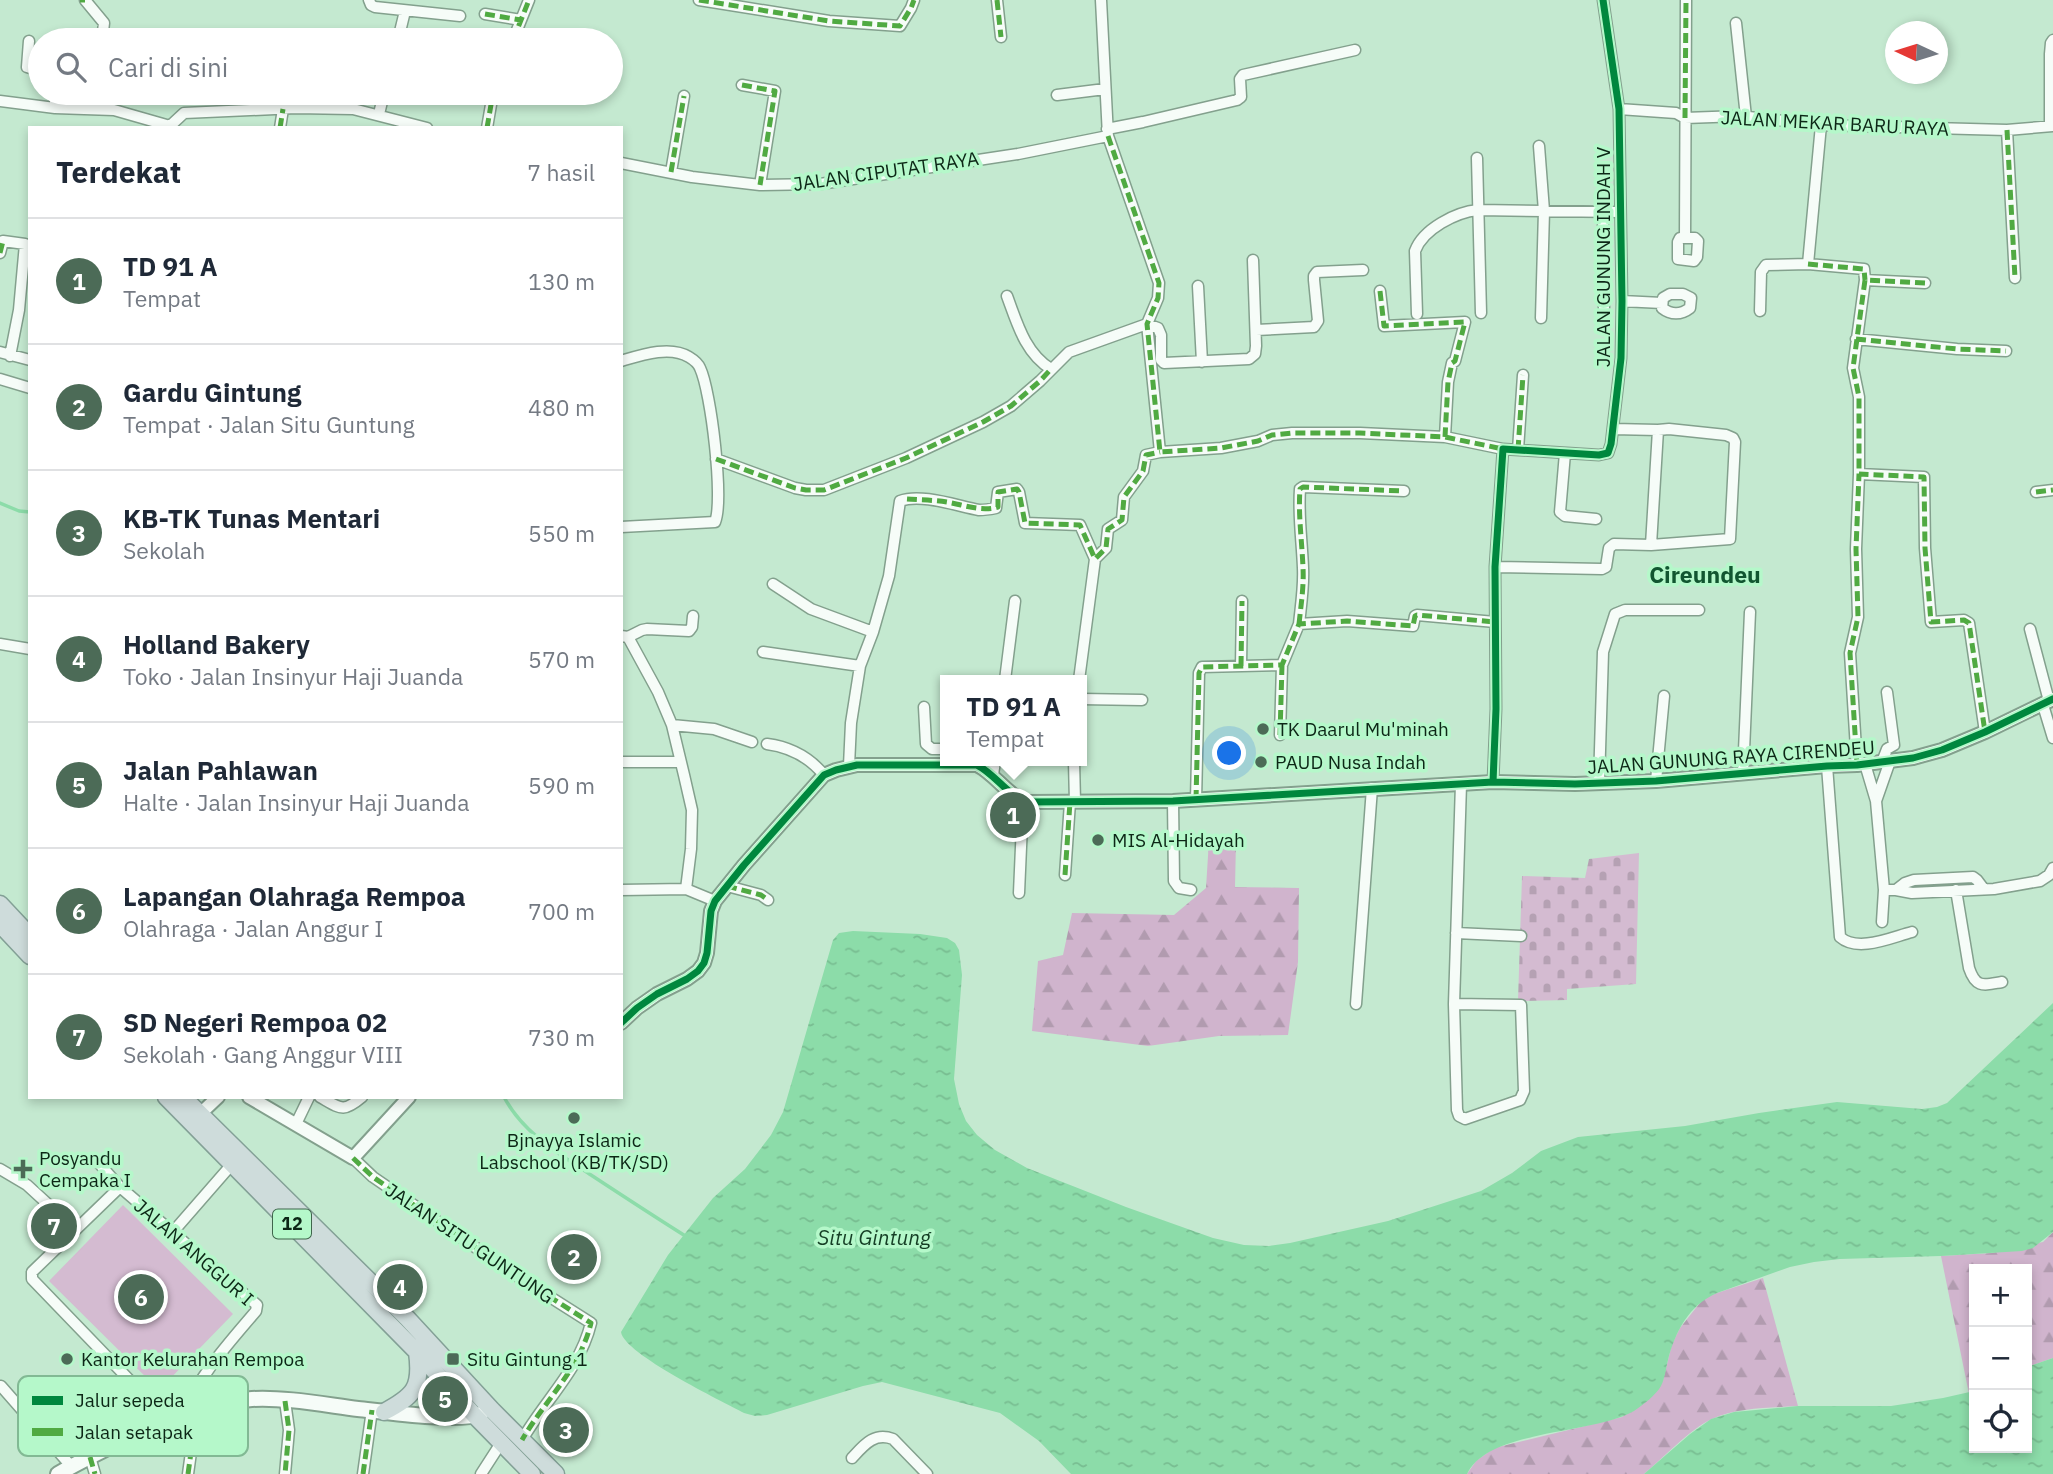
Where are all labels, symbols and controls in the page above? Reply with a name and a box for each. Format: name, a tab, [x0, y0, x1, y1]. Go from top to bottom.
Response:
north arrow	[1885, 21, 1948, 84]
search box	[28, 28, 623, 105]
icon: search	[52, 48, 90, 86]
text: Cari di sini	[108, 50, 228, 84]
street label: JALAN MEKAR BARU RAYA	[1720, 105, 1950, 141]
street label: JALAN CIPUTAT RAYA	[792, 146, 980, 196]
street label: JALAN GUNUNG INDAH V	[1591, 146, 1615, 367]
text: Terdekat	[56, 152, 181, 191]
text: 7 hasil	[527, 157, 595, 187]
text: TD 91 A	[123, 249, 218, 283]
text: 1	[72, 266, 86, 296]
text: 130 m	[528, 266, 595, 296]
text: Tempat	[123, 283, 201, 313]
text: Gardu Gintung	[123, 375, 301, 409]
text: 2	[72, 392, 86, 422]
text: 480 m	[528, 392, 595, 422]
text: Tempat · Jalan Situ Guntung	[123, 409, 415, 439]
text: KB-TK Tunas Mentari	[123, 501, 380, 535]
text: 3	[72, 518, 86, 548]
text: 550 m	[528, 518, 595, 548]
text: Sekolah	[123, 535, 205, 565]
district label: Cireundeu	[1649, 559, 1761, 589]
text: Holland Bakery	[123, 627, 310, 661]
text: 4	[72, 644, 86, 674]
text: 570 m	[528, 644, 595, 674]
text: Toko · Jalan Insinyur Haji Juanda	[123, 661, 463, 691]
popup	[940, 675, 1087, 766]
text: TD 91 A	[966, 689, 1061, 723]
place label: TK Daarul Mu'minah	[1277, 717, 1449, 741]
marker: TK Daarul Mu'minah	[1255, 721, 1271, 737]
text: Tempat	[966, 723, 1044, 753]
street label: JALAN GUNUNG RAYA CIRENDEU	[1586, 735, 1876, 779]
your location	[1212, 736, 1246, 770]
place label: PAUD Nusa Indah	[1275, 750, 1426, 774]
text: Jalan Pahlawan	[123, 753, 318, 787]
marker: PAUD Nusa Indah	[1253, 754, 1269, 770]
text: 5	[72, 770, 86, 800]
text: 590 m	[528, 770, 595, 800]
text: Halte · Jalan Insinyur Haji Juanda	[123, 787, 469, 817]
pin: 1	[990, 789, 1036, 841]
place label: MIS Al-Hidayah	[1112, 828, 1245, 852]
marker: MIS Al-Hidayah	[1090, 832, 1106, 848]
text: Lapangan Olahraga Rempoa	[123, 879, 466, 913]
text: 6	[72, 896, 86, 926]
text: 700 m	[528, 896, 595, 926]
text: Olahraga · Jalan Anggur I	[123, 913, 383, 943]
text: SD Negeri Rempoa 02	[123, 1005, 387, 1039]
text: 7	[72, 1022, 86, 1052]
text: 730 m	[528, 1022, 595, 1052]
text: Sekolah · Gang Anggur VIII	[123, 1039, 403, 1069]
marker: Bjnayya Islamic Labschool (KB/TK/SD)	[566, 1110, 582, 1126]
place label: Bjnayya Islamic Labschool (KB/TK/SD)	[479, 1128, 669, 1174]
place label: Posyandu Cempaka I	[39, 1146, 131, 1192]
marker: Posyandu Cempaka I	[13, 1159, 33, 1179]
street label: JALAN SITU GUNTUNG	[381, 1178, 559, 1308]
street label: JALAN ANGGUR I	[129, 1193, 259, 1311]
pin: 7	[31, 1200, 77, 1252]
road number: 12	[273, 1210, 311, 1238]
water label: Situ Gintung	[817, 1223, 932, 1251]
pin: 2	[551, 1231, 597, 1283]
pin: 4	[377, 1261, 423, 1313]
map controls	[1969, 1264, 2032, 1453]
button: +	[1969, 1264, 2032, 1327]
pin: 6	[118, 1271, 164, 1323]
button: −	[1969, 1327, 2032, 1390]
place label: Kantor Kelurahan Rempoa	[81, 1347, 304, 1371]
place label: Situ Gintung 1	[467, 1347, 588, 1371]
marker: Kantor Kelurahan Rempoa	[59, 1351, 75, 1367]
marker: Situ Gintung 1	[445, 1351, 461, 1367]
pin: 5	[422, 1373, 468, 1425]
legend	[18, 1376, 248, 1456]
text: Jalur sepeda	[75, 1388, 185, 1412]
button: locate	[1969, 1390, 2032, 1453]
pin: 3	[543, 1404, 589, 1456]
text: Jalan setapak	[75, 1420, 193, 1444]

